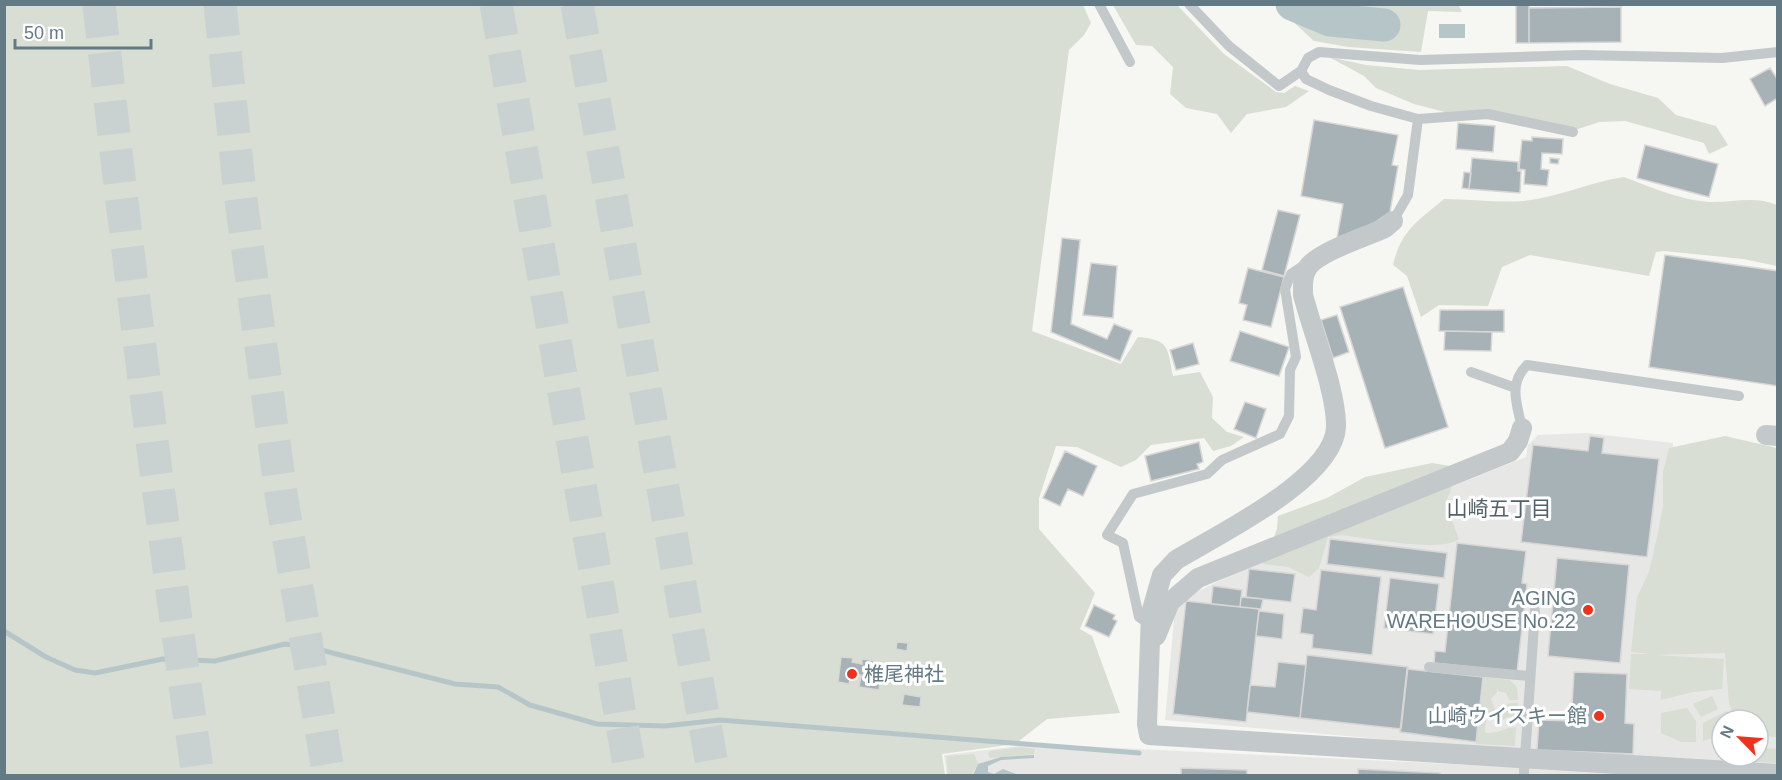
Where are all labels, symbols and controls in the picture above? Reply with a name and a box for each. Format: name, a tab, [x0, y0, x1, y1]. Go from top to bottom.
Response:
scale bar	[15, 12, 152, 50]
text: 50 m	[24, 23, 64, 43]
district label: 山崎五丁目	[1447, 497, 1552, 520]
place label: AGING WAREHOUSE No.22	[1387, 587, 1576, 632]
marker: AGING WAREHOUSE No.22	[1581, 603, 1595, 617]
place label: 椎尾神社	[864, 663, 944, 685]
marker: 椎尾神社	[845, 667, 859, 681]
place label: 山崎ウイスキー館	[1428, 705, 1587, 727]
north arrow	[1710, 708, 1770, 768]
marker: 山崎ウイスキー館	[1592, 709, 1606, 723]
text: N	[1717, 723, 1737, 741]

